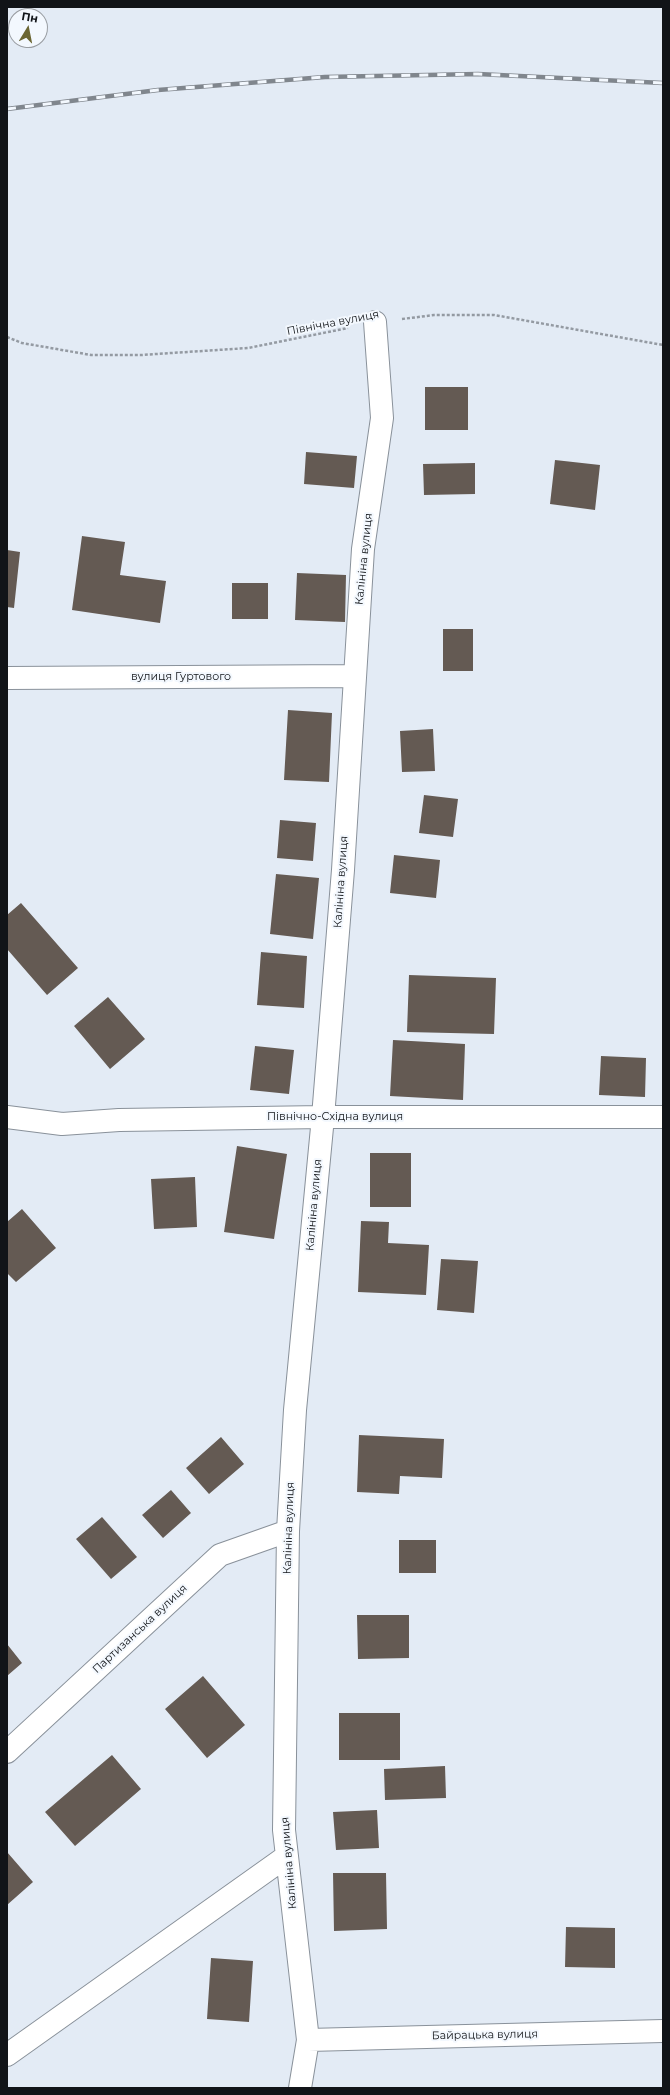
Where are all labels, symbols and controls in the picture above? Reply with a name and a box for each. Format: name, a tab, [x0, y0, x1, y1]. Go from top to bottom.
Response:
north arrow	[8, 8, 48, 48]
text: Пн	[21, 9, 39, 25]
street label: Північна вулиця	[286, 308, 380, 338]
street label: Калініна вулиця	[353, 512, 375, 606]
street label: вулиця Гуртового	[131, 670, 231, 684]
street label: Калініна вулиця	[331, 835, 351, 929]
street label: Північно-Східна вулиця	[267, 1110, 403, 1124]
street label: Калініна вулиця	[303, 1158, 325, 1252]
street label: Калініна вулиця	[281, 1482, 297, 1574]
street label: Партизанська вулиця	[90, 1582, 190, 1676]
street label: Калініна вулиця	[278, 1816, 300, 1910]
street label: Байрацька вулиця	[432, 2027, 538, 2043]

